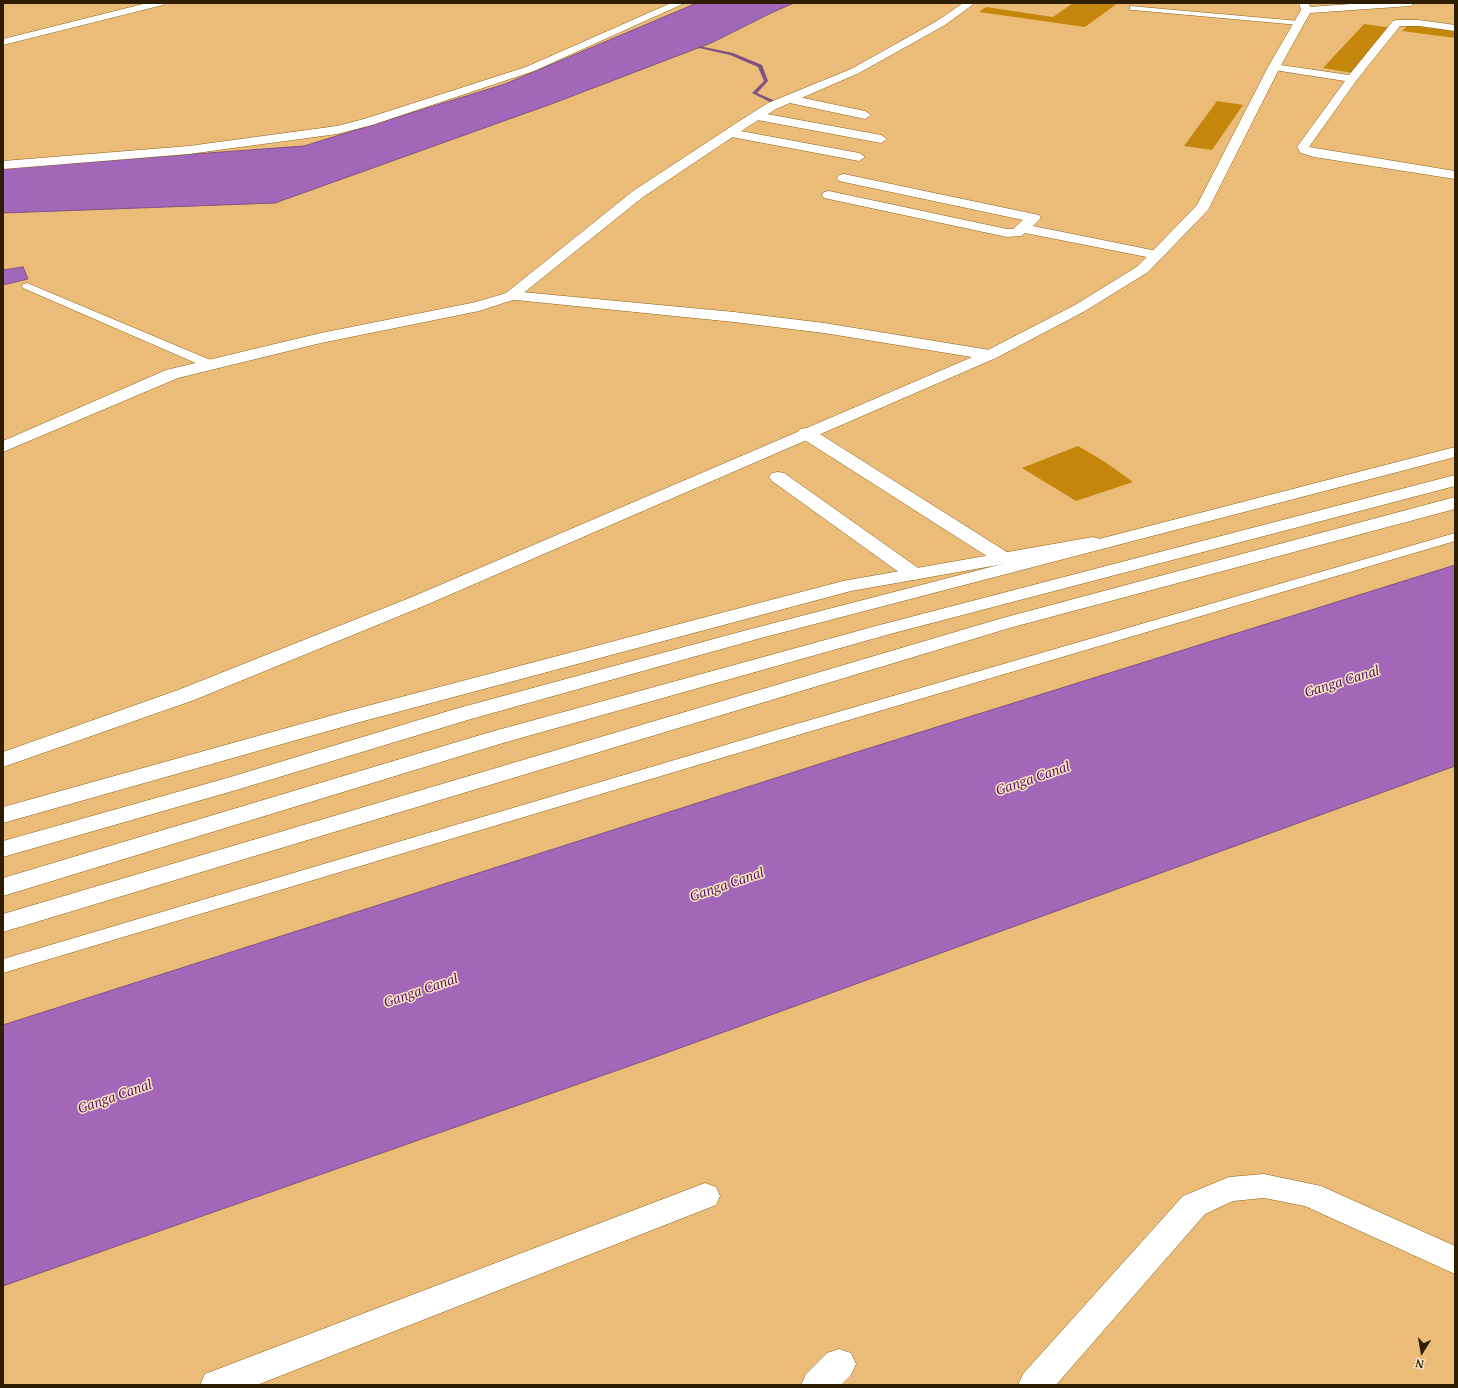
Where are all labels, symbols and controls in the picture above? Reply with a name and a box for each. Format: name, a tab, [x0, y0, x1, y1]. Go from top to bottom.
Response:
water label: Ganga Canal	[1302, 663, 1382, 701]
water label: Ganga Canal	[994, 758, 1072, 800]
water label: Ganga Canal	[688, 864, 766, 906]
water label: Ganga Canal	[382, 970, 460, 1012]
water label: Ganga Canal	[76, 1076, 154, 1118]
north arrow	[1402, 1332, 1442, 1372]
text: N	[1414, 1356, 1425, 1371]

